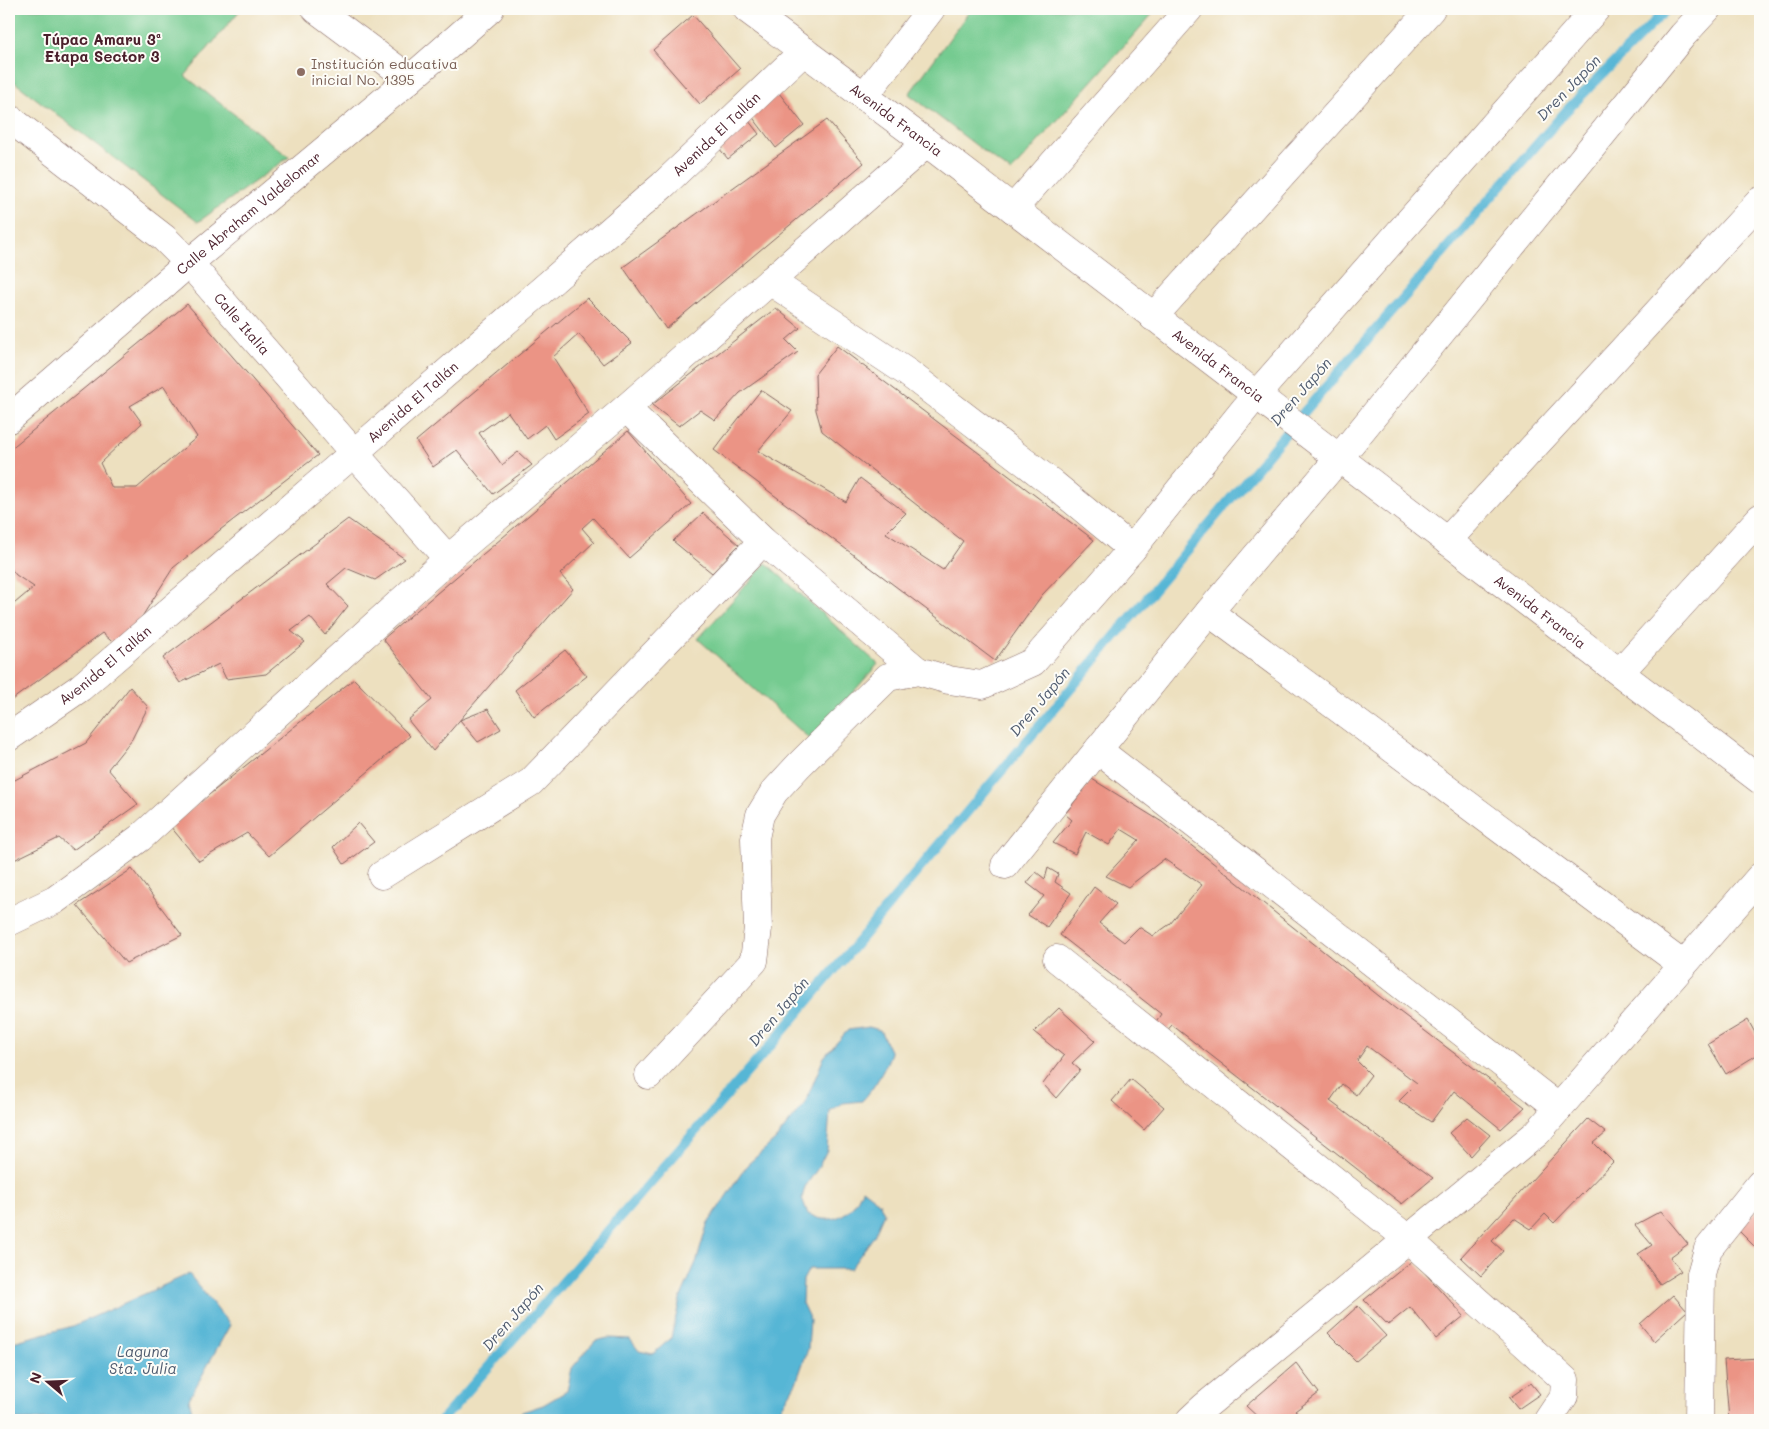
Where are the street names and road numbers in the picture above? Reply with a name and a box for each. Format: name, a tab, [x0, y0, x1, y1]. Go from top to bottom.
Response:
street label: Avenida Francia	[846, 79, 947, 161]
street label: Avenida El Tallán	[668, 87, 764, 180]
street label: Calle Abraham Valdelomar	[172, 147, 325, 279]
street label: Calle Italia	[210, 288, 274, 359]
street label: Avenida Francia	[1169, 324, 1268, 407]
street label: Avenida El Tallán	[363, 357, 462, 446]
street label: Avenida Francia	[1490, 570, 1590, 653]
street label: Avenida El Tallán	[55, 621, 155, 709]

